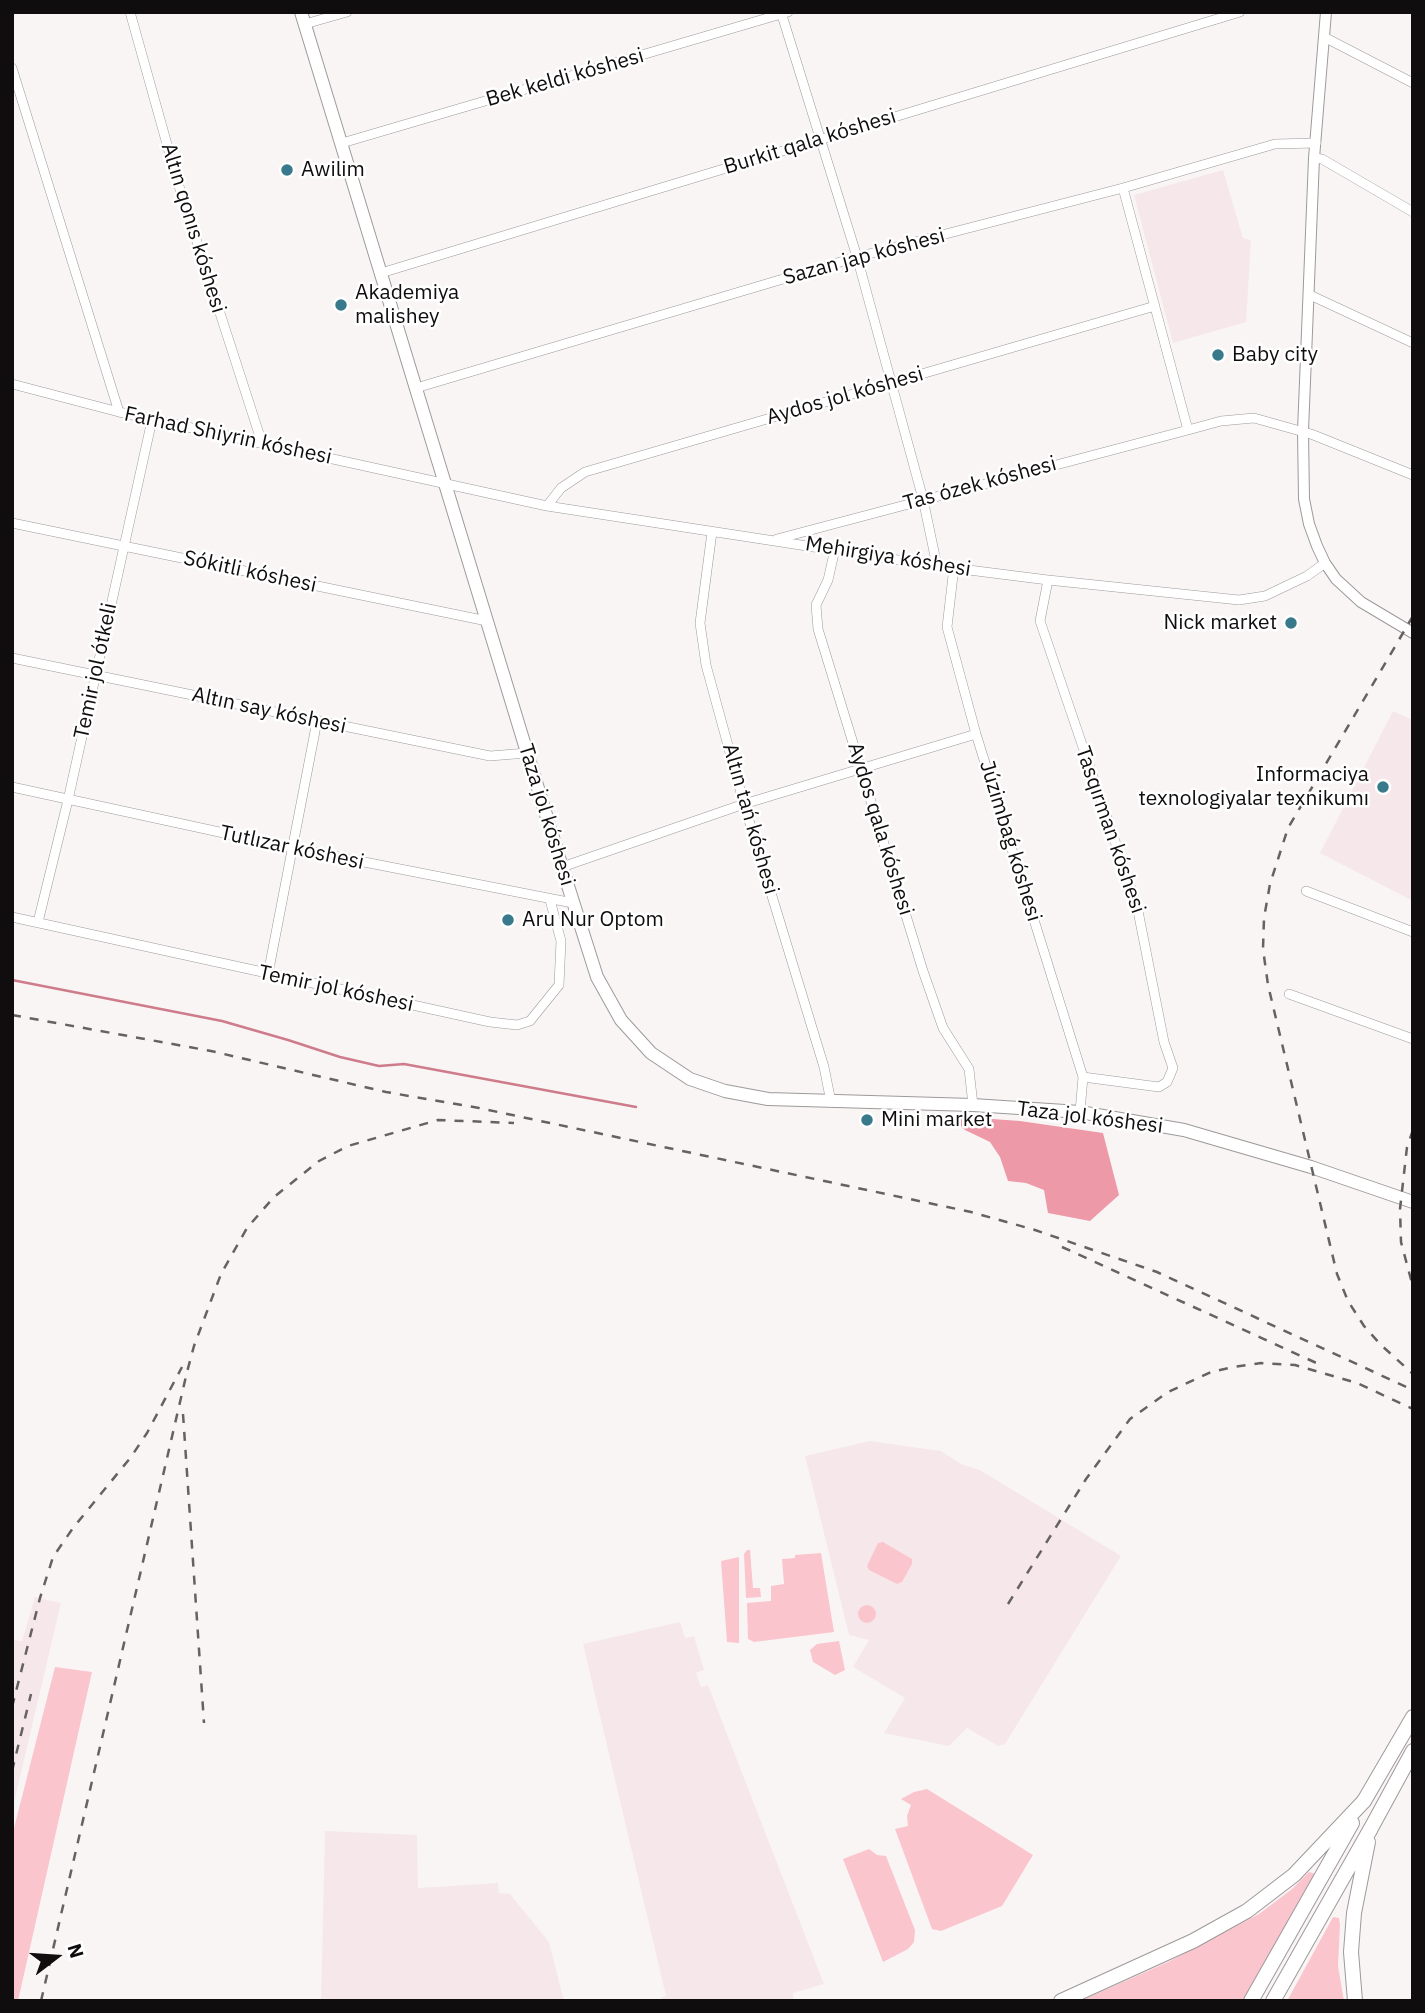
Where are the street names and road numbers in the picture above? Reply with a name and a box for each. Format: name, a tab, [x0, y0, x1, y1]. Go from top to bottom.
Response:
street label: Bek keldi kóshesi	[483, 43, 647, 113]
street label: Burkit qala kóshesi	[721, 104, 899, 180]
street label: Altın qonıs kóshesi	[155, 140, 231, 316]
street label: Sazan jap kóshesi	[780, 223, 948, 291]
street label: Aydos jol kóshesi	[764, 362, 926, 430]
street label: Farhad Shiyrin kóshesi	[122, 402, 334, 470]
street label: Tas ózek kóshesi	[901, 451, 1059, 517]
street label: Mehirgiya kóshesi	[803, 531, 973, 583]
street label: Sókitli kóshesi	[181, 546, 319, 598]
street label: Temir jol ótkeli	[69, 601, 123, 741]
street label: Altın say kóshesi	[190, 682, 348, 740]
street label: Aydos qala kóshesi	[842, 739, 918, 919]
street label: Taza jol kóshesi	[512, 741, 580, 889]
street label: Altın tań kóshesi	[716, 741, 784, 897]
street label: Tasqırman kóshesi	[1070, 743, 1150, 917]
street label: Júzimbaǵ kóshesi	[974, 757, 1046, 925]
street label: Tutlızar kóshesi	[218, 820, 366, 876]
street label: Temir jol kóshesi	[256, 960, 416, 1018]
street label: Taza jol kóshesi	[1016, 1097, 1164, 1139]

